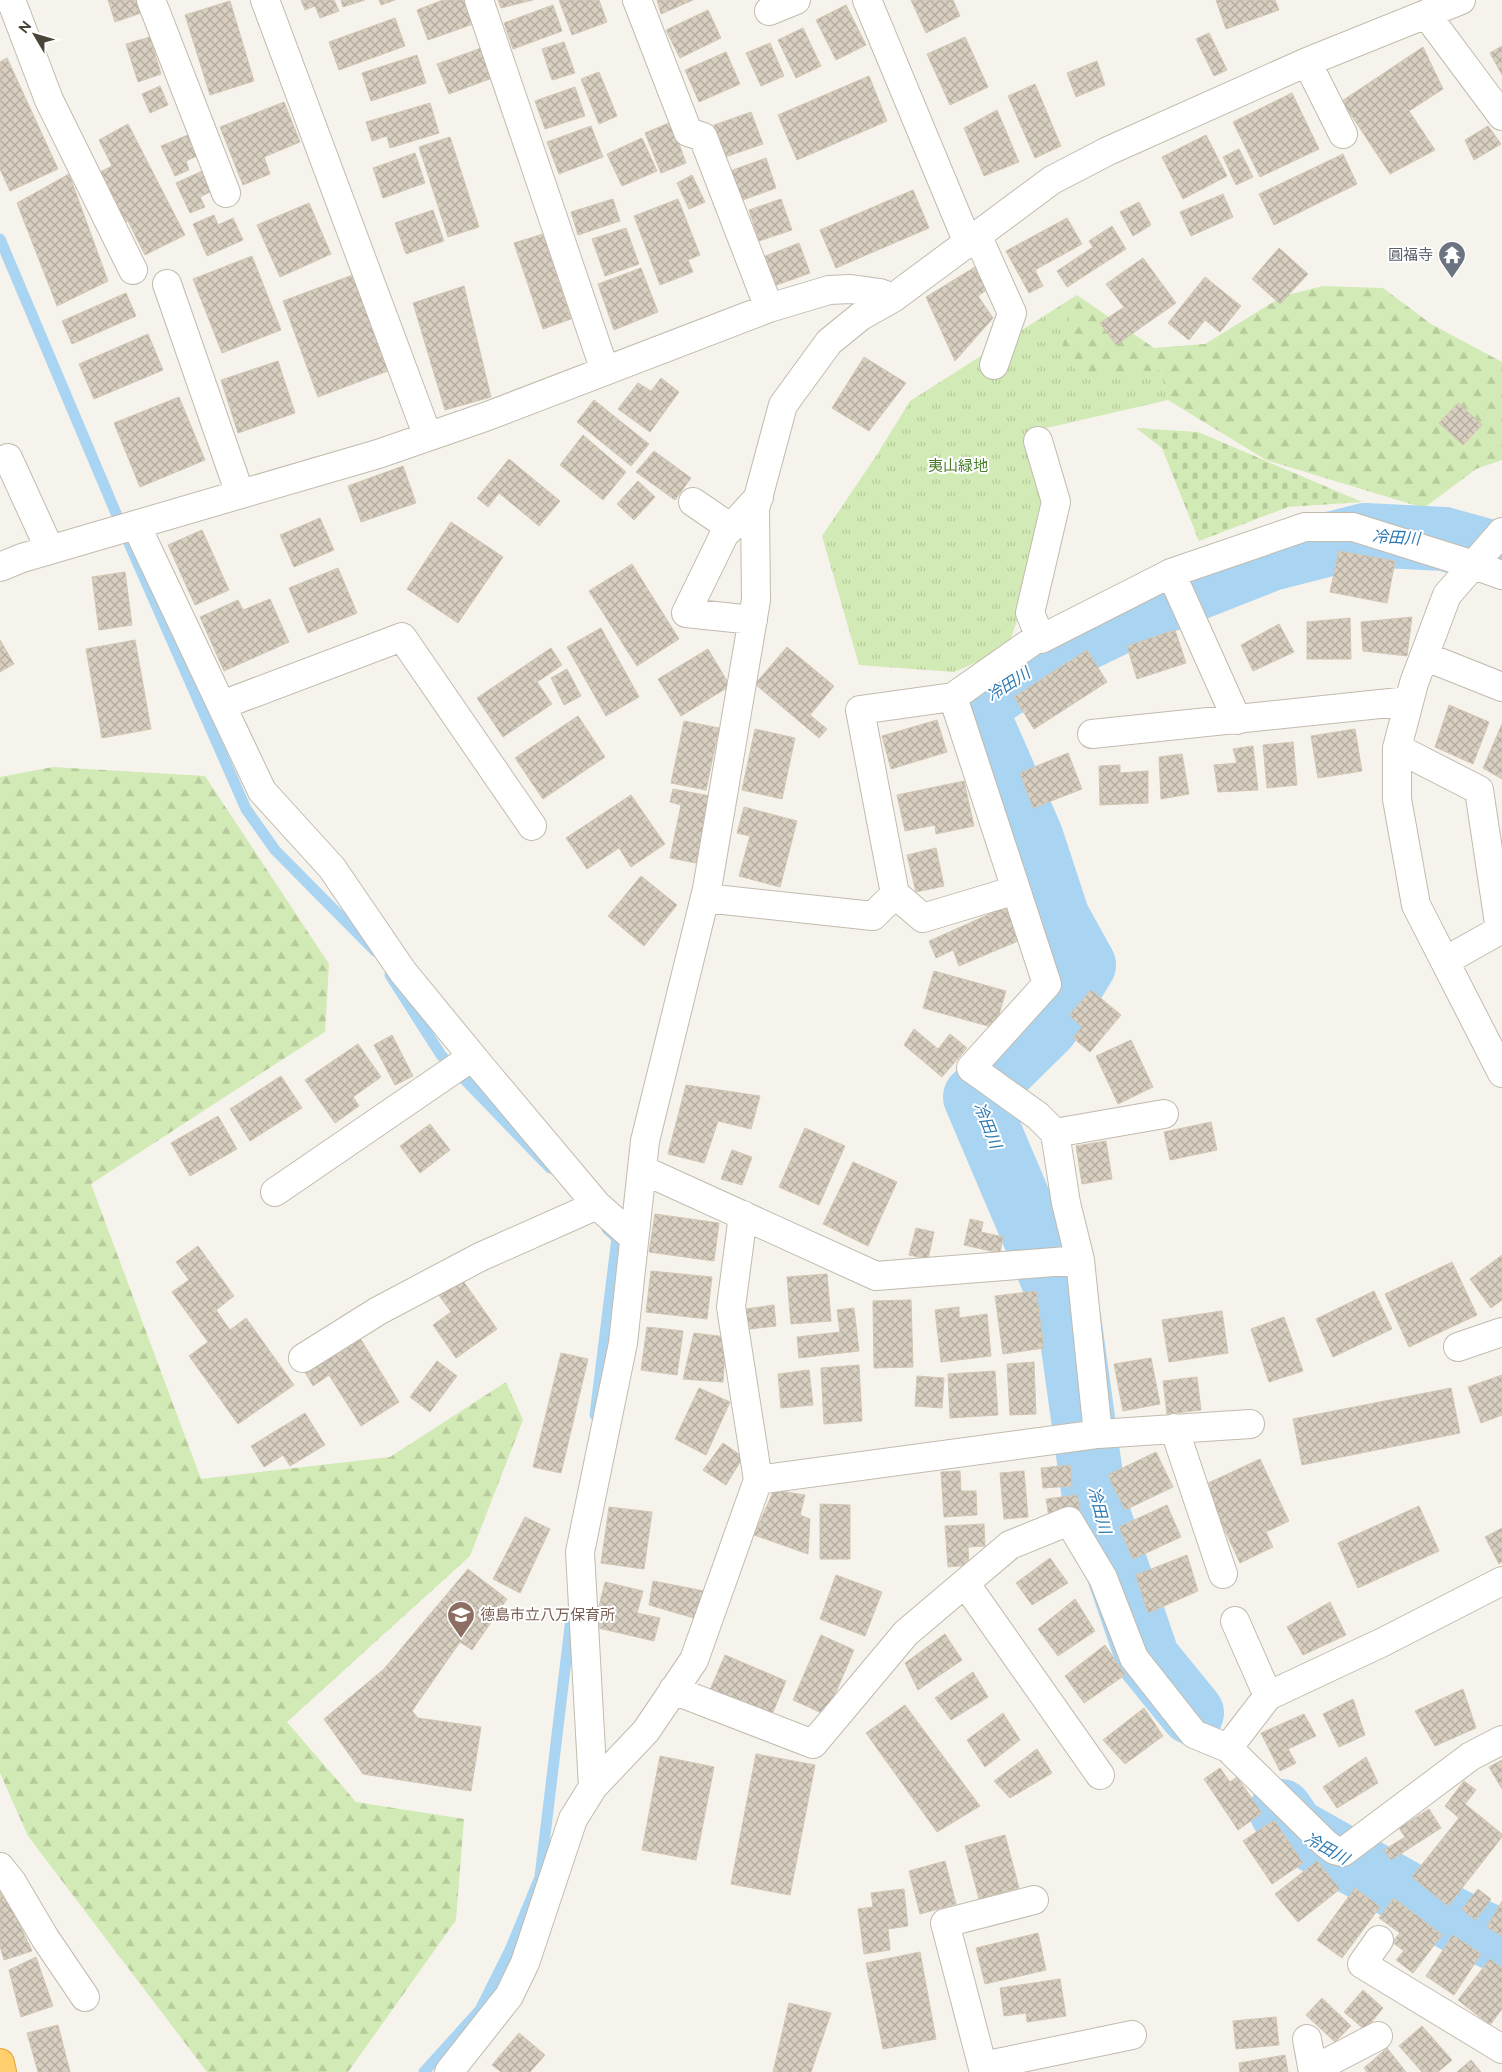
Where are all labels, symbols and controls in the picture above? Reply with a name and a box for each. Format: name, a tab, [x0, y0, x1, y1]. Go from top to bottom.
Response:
north arrow	[10, 10, 60, 60]
text: N	[15, 18, 34, 36]
temple icon: 圓福寺	[1437, 240, 1467, 279]
place label: 圓福寺	[1388, 246, 1433, 264]
park label: 夷山緑地	[928, 457, 988, 475]
water label: 冷田川	[1372, 527, 1422, 548]
water label: 冷田川	[983, 662, 1035, 705]
water label: 冷田川	[970, 1099, 1006, 1153]
water label: 冷田川	[1084, 1484, 1115, 1538]
school or university icon: 徳島市立八万保育所	[446, 1600, 476, 1639]
place label: 徳島市立八万保育所	[480, 1606, 615, 1624]
water label: 冷田川	[1301, 1828, 1354, 1869]

